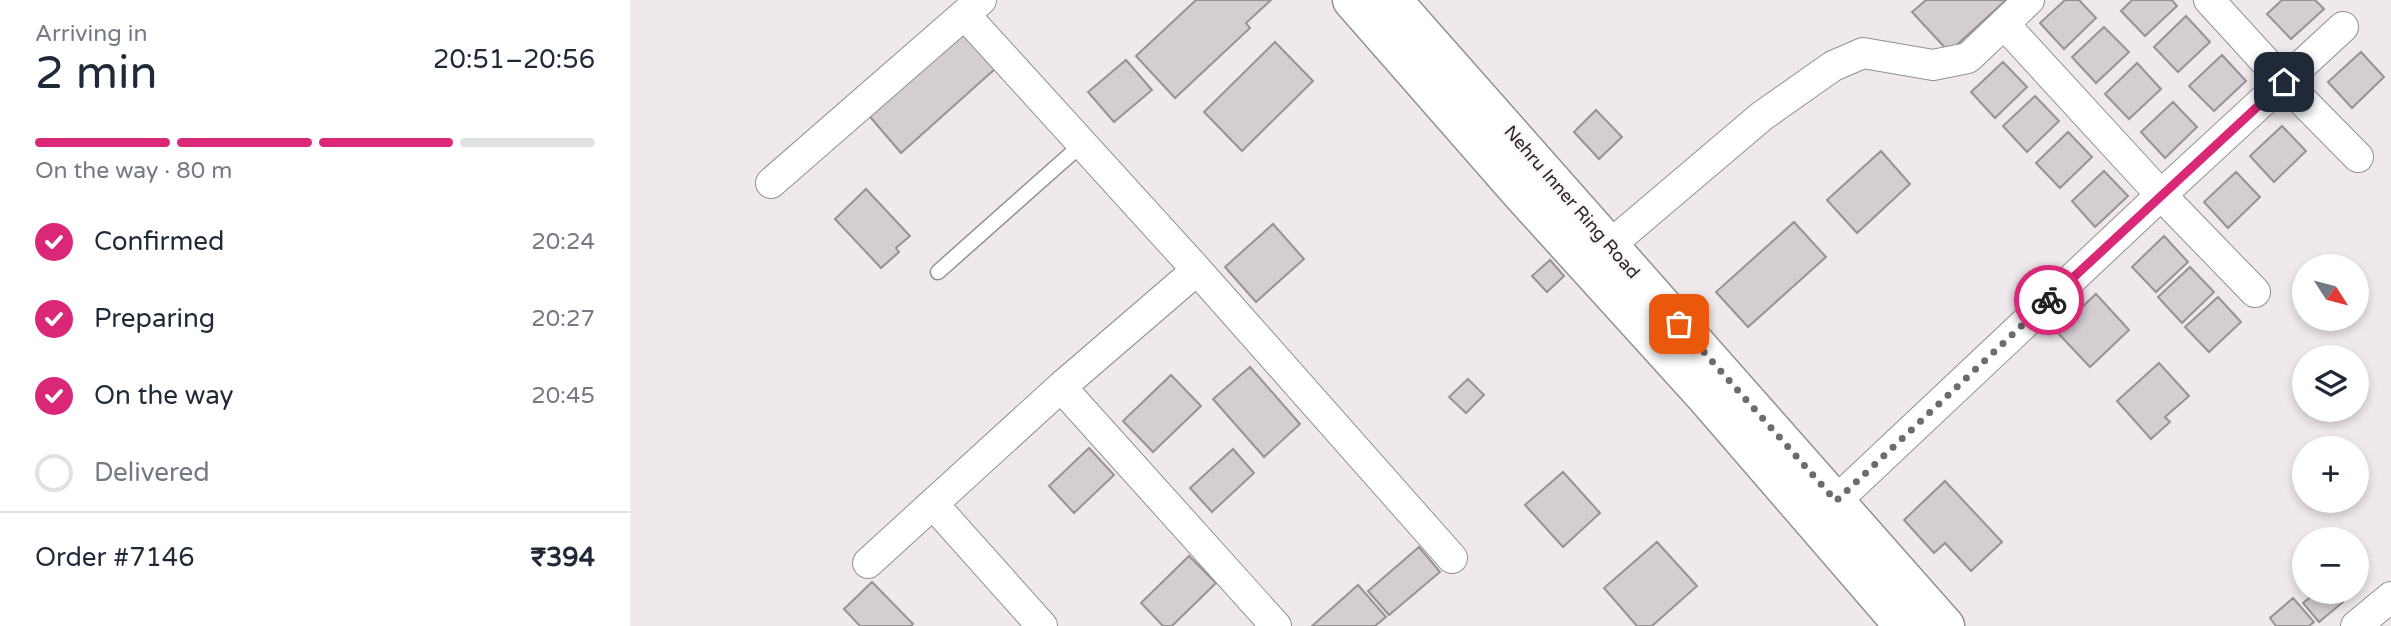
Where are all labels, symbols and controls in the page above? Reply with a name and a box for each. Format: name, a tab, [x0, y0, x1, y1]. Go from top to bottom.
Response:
text: Arriving in	[35, 20, 148, 48]
text: 20:51–20:56	[433, 44, 595, 75]
text: 2 min	[35, 46, 158, 101]
pin	[2254, 52, 2314, 112]
icon: home	[2265, 63, 2303, 101]
street label: Nehru Inner Ring Road	[1499, 121, 1645, 283]
text: On the way · 80 m	[35, 157, 232, 185]
icon: check	[35, 223, 73, 261]
text: Confirmed	[94, 226, 224, 257]
text: 20:24	[531, 228, 595, 256]
north arrow	[2292, 254, 2370, 331]
map controls	[2292, 254, 2369, 604]
courier	[2014, 265, 2084, 335]
icon: bike	[2030, 281, 2068, 319]
pin	[1649, 294, 1709, 354]
icon: check	[35, 300, 73, 338]
text: Preparing	[94, 303, 215, 334]
text: 20:27	[531, 305, 595, 333]
icon: bag	[1660, 305, 1698, 343]
button: layers	[2292, 345, 2369, 422]
icon: check	[35, 377, 73, 415]
text: On the way	[94, 380, 234, 411]
text: 20:45	[531, 382, 595, 410]
button: +	[2292, 436, 2369, 513]
text: Delivered	[94, 457, 210, 488]
button: −	[2292, 527, 2369, 604]
text: Order #7146	[35, 542, 195, 573]
text: ₹394	[531, 542, 595, 573]

